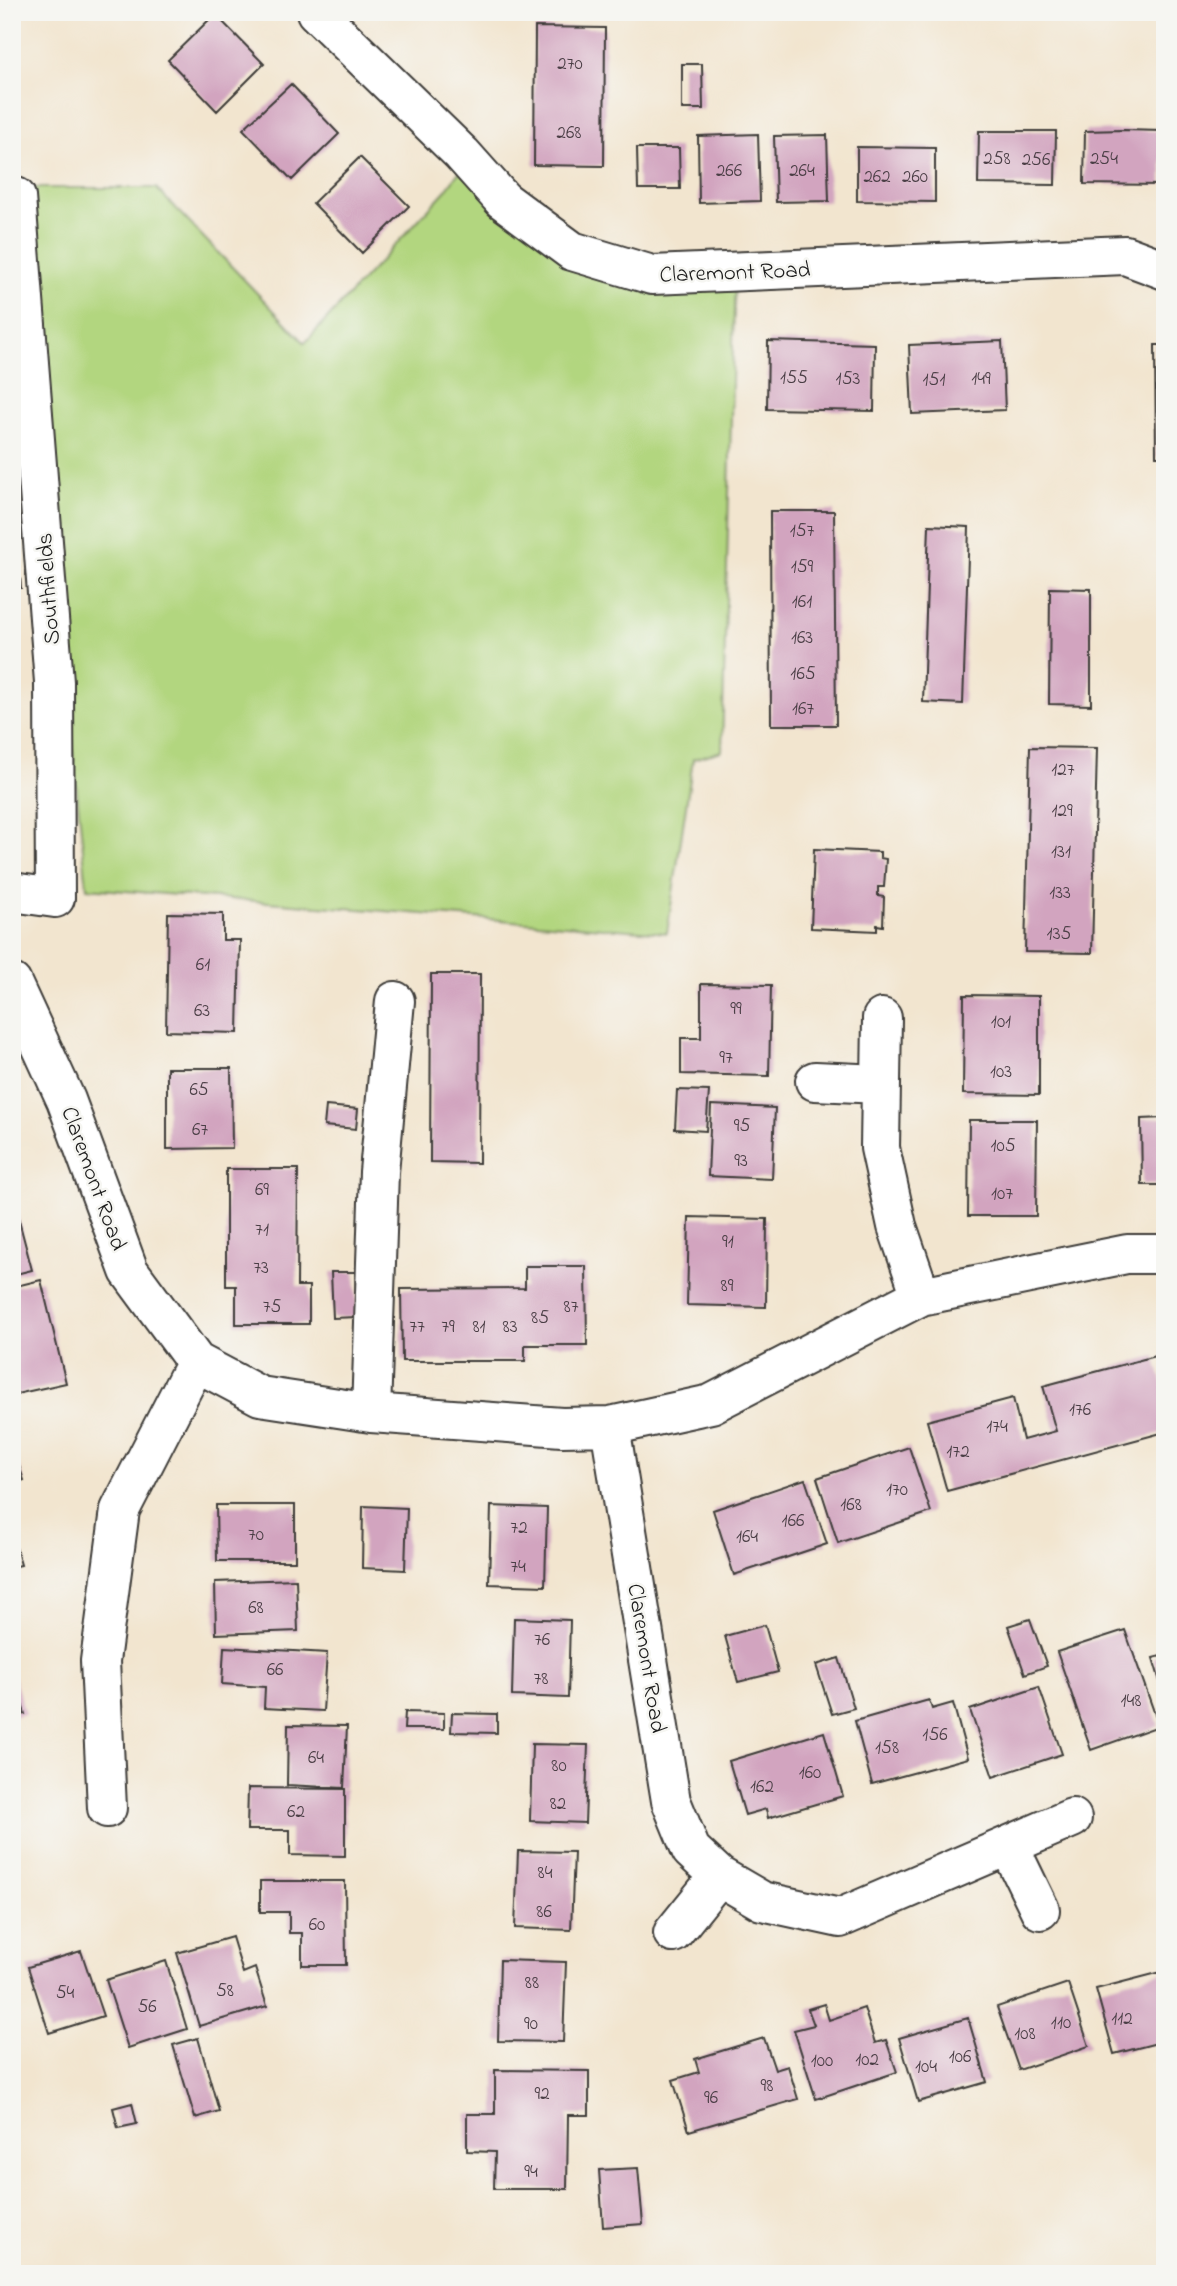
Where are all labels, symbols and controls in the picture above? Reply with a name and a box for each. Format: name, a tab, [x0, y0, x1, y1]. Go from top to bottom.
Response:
house number: 270	[557, 51, 583, 78]
house number: 268	[557, 120, 581, 147]
house number: 258	[983, 146, 1011, 173]
house number: 254	[1090, 146, 1118, 173]
house number: 256	[1022, 147, 1050, 174]
house number: 266	[716, 158, 742, 185]
house number: 264	[789, 158, 815, 185]
house number: 262	[863, 164, 891, 191]
house number: 260	[902, 164, 928, 191]
street label: Claremont Road	[659, 254, 811, 293]
house number: 155	[780, 365, 808, 392]
house number: 153	[836, 366, 861, 393]
house number: 149	[971, 366, 991, 393]
house number: 151	[923, 367, 945, 394]
house number: 157	[790, 518, 815, 545]
street label: Southfields	[29, 532, 70, 646]
house number: 159	[791, 554, 814, 581]
house number: 161	[792, 589, 812, 616]
house number: 163	[791, 625, 813, 652]
house number: 165	[790, 661, 816, 688]
house number: 167	[792, 696, 814, 723]
house number: 127	[1051, 757, 1075, 784]
house number: 129	[1051, 798, 1073, 825]
house number: 131	[1051, 839, 1071, 866]
house number: 133	[1049, 880, 1071, 907]
house number: 135	[1047, 921, 1072, 948]
house number: 61	[196, 952, 210, 979]
house number: 99	[730, 996, 742, 1023]
house number: 63	[194, 998, 210, 1025]
house number: 101	[991, 1009, 1011, 1036]
house number: 97	[719, 1045, 733, 1072]
house number: 103	[990, 1059, 1012, 1086]
house number: 65	[189, 1077, 209, 1104]
street label: Claremont Road	[51, 1102, 134, 1256]
house number: 95	[734, 1113, 750, 1140]
house number: 67	[192, 1117, 208, 1144]
house number: 105	[990, 1133, 1016, 1160]
house number: 93	[734, 1148, 748, 1175]
house number: 69	[255, 1177, 269, 1204]
house number: 107	[991, 1181, 1013, 1208]
house number: 71	[255, 1217, 269, 1244]
house number: 91	[722, 1229, 734, 1256]
house number: 73	[253, 1255, 269, 1282]
house number: 89	[721, 1273, 734, 1300]
house number: 75	[263, 1294, 281, 1321]
house number: 87	[564, 1294, 579, 1321]
house number: 85	[531, 1305, 549, 1332]
house number: 77	[409, 1314, 425, 1341]
house number: 79	[441, 1314, 455, 1341]
house number: 81	[472, 1314, 486, 1341]
house number: 83	[503, 1314, 518, 1341]
house number: 176	[1069, 1397, 1091, 1424]
house number: 174	[986, 1414, 1008, 1441]
house number: 172	[946, 1439, 970, 1466]
house number: 170	[886, 1477, 908, 1504]
house number: 168	[840, 1492, 862, 1519]
house number: 166	[782, 1508, 804, 1535]
house number: 72	[510, 1515, 528, 1542]
house number: 70	[248, 1522, 264, 1549]
house number: 164	[736, 1524, 758, 1551]
house number: 74	[510, 1554, 526, 1581]
street label: Claremont Road	[617, 1581, 674, 1736]
house number: 68	[248, 1595, 264, 1622]
house number: 76	[534, 1627, 550, 1654]
house number: 66	[267, 1657, 283, 1684]
house number: 78	[534, 1666, 548, 1693]
house number: 148	[1121, 1688, 1142, 1715]
house number: 156	[922, 1722, 948, 1749]
house number: 158	[875, 1735, 899, 1762]
house number: 64	[308, 1745, 324, 1772]
house number: 80	[551, 1753, 567, 1780]
house number: 160	[799, 1760, 821, 1787]
house number: 162	[750, 1774, 774, 1801]
house number: 82	[550, 1791, 566, 1818]
house number: 62	[287, 1799, 305, 1826]
house number: 84	[538, 1860, 553, 1887]
house number: 86	[536, 1899, 552, 1926]
house number: 60	[309, 1912, 325, 1939]
house number: 88	[525, 1970, 539, 1997]
house number: 58	[216, 1978, 234, 2005]
house number: 54	[56, 1980, 75, 2007]
house number: 56	[137, 1994, 157, 2021]
house number: 112	[1111, 2006, 1133, 2033]
house number: 110	[1051, 2010, 1071, 2037]
house number: 90	[524, 2011, 538, 2038]
house number: 108	[1014, 2021, 1036, 2048]
house number: 106	[949, 2044, 971, 2071]
house number: 102	[855, 2047, 879, 2074]
house number: 100	[811, 2048, 833, 2075]
house number: 104	[915, 2054, 937, 2081]
house number: 98	[761, 2073, 773, 2100]
house number: 92	[534, 2081, 550, 2108]
house number: 96	[704, 2085, 718, 2112]
house number: 94	[524, 2159, 538, 2186]

